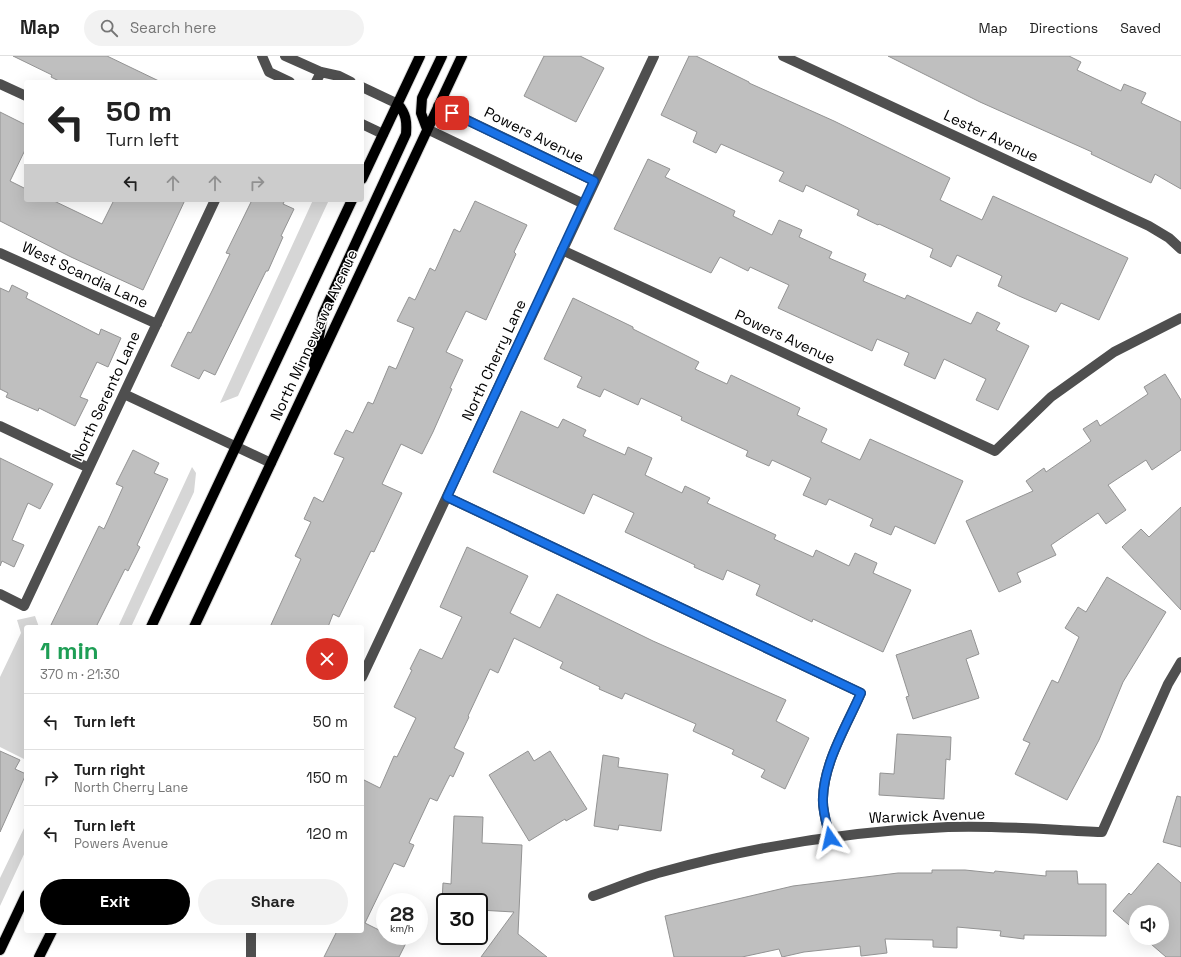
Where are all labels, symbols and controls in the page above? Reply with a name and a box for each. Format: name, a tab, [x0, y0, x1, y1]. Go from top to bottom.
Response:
search box	[84, 10, 364, 46]
text: Map	[20, 15, 60, 40]
icon: search	[98, 17, 120, 39]
text: Search here	[130, 18, 216, 37]
text: Map	[978, 19, 1008, 37]
text: Directions	[1030, 19, 1098, 37]
text: Saved	[1120, 19, 1161, 37]
text: 50 m	[106, 93, 172, 129]
icon: left	[40, 96, 92, 148]
pin	[435, 96, 469, 130]
icon: arrive	[441, 102, 463, 124]
street label: Powers Avenue	[481, 102, 587, 167]
street label: Lester Avenue	[941, 105, 1042, 166]
text: Turn left	[106, 128, 179, 151]
icon: left	[120, 172, 142, 194]
icon: ahead	[162, 172, 184, 194]
icon: ahead	[204, 172, 226, 194]
icon: right	[246, 172, 268, 194]
street label: West Scandia Lane	[19, 237, 151, 312]
street label: North Minnewawa Avenue	[266, 246, 362, 423]
street label: North Cherry Lane	[457, 296, 530, 424]
street label: Powers Avenue	[732, 305, 839, 368]
street label: North Serento Lane	[67, 328, 144, 464]
text: 1 min	[40, 635, 99, 666]
button: close	[306, 638, 348, 680]
text: 370 m · 21:30	[40, 666, 120, 683]
icon: left	[40, 711, 62, 733]
text: Turn left	[74, 712, 136, 731]
text: 50 m	[313, 712, 348, 731]
text: Turn right	[74, 760, 145, 779]
icon: right	[40, 767, 62, 789]
text: 150 m	[306, 768, 348, 787]
text: North Cherry Lane	[74, 779, 188, 796]
street label: Warwick Avenue	[868, 804, 986, 827]
text: Turn left	[74, 816, 136, 835]
position arrow	[809, 817, 851, 859]
icon: left	[40, 823, 62, 845]
text: 120 m	[306, 824, 348, 843]
text: Powers Avenue	[74, 835, 168, 852]
button: Exit	[40, 879, 190, 925]
button: Share	[198, 879, 348, 925]
speed limit sign: 30	[436, 893, 488, 945]
text: 28	[390, 901, 414, 927]
map controls	[1129, 905, 1169, 945]
button: sound	[1129, 905, 1169, 945]
text: km/h	[390, 922, 414, 935]

